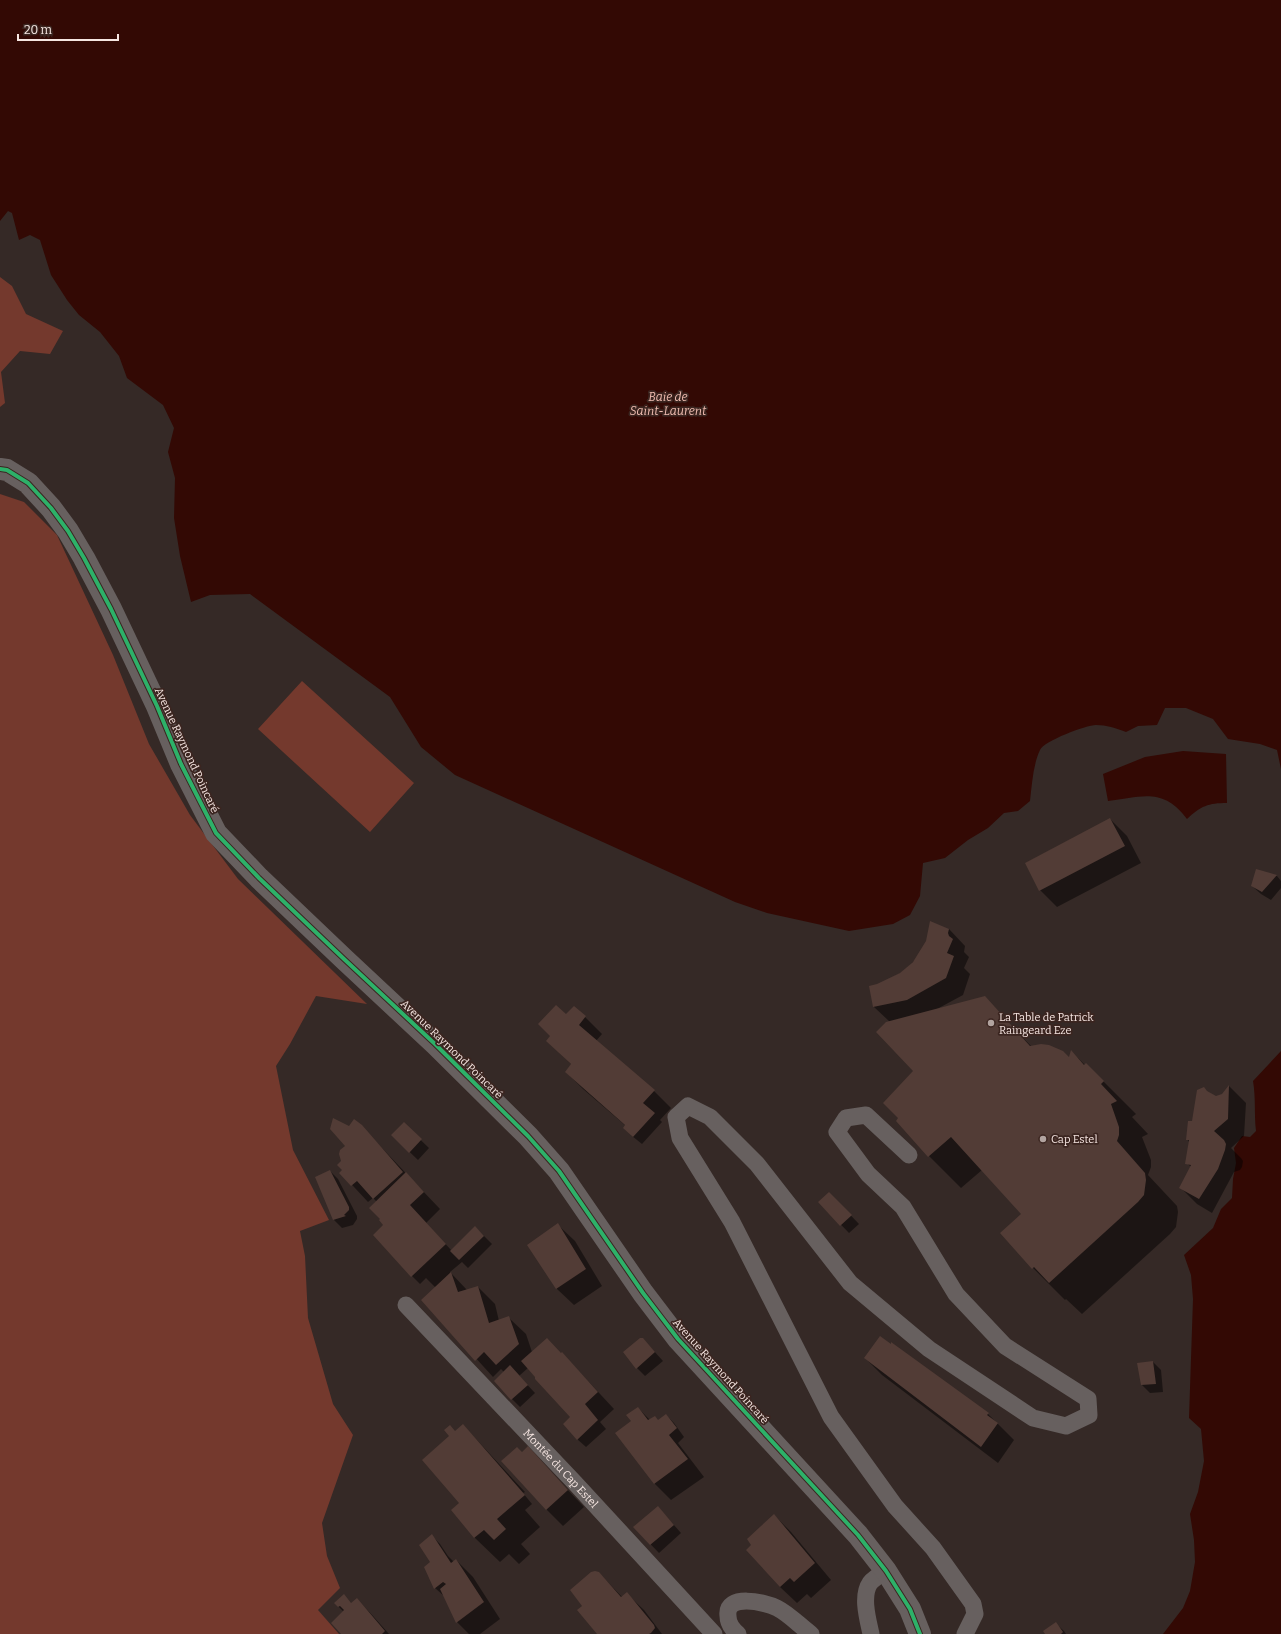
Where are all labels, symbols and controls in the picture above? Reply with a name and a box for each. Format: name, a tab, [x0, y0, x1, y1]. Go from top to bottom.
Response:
scale bar	[18, 16, 118, 42]
text: 20 m	[24, 23, 53, 37]
water label: Baie de Saint-Laurent	[630, 390, 707, 418]
street label: Avenue Raymond Poincaré	[152, 685, 221, 815]
street label: Avenue Raymond Poincaré	[398, 997, 505, 1102]
place label: La Table de Patrick Raingeard Eze	[999, 1011, 1094, 1037]
marker: La Table de Patrick Raingeard Eze	[986, 1018, 996, 1028]
place label: Cap Estel	[1051, 1133, 1098, 1146]
marker: Cap Estel	[1038, 1134, 1048, 1144]
street label: Avenue Raymond Poincaré	[670, 1316, 771, 1427]
street label: Montée du Cap Estel	[520, 1427, 601, 1511]

